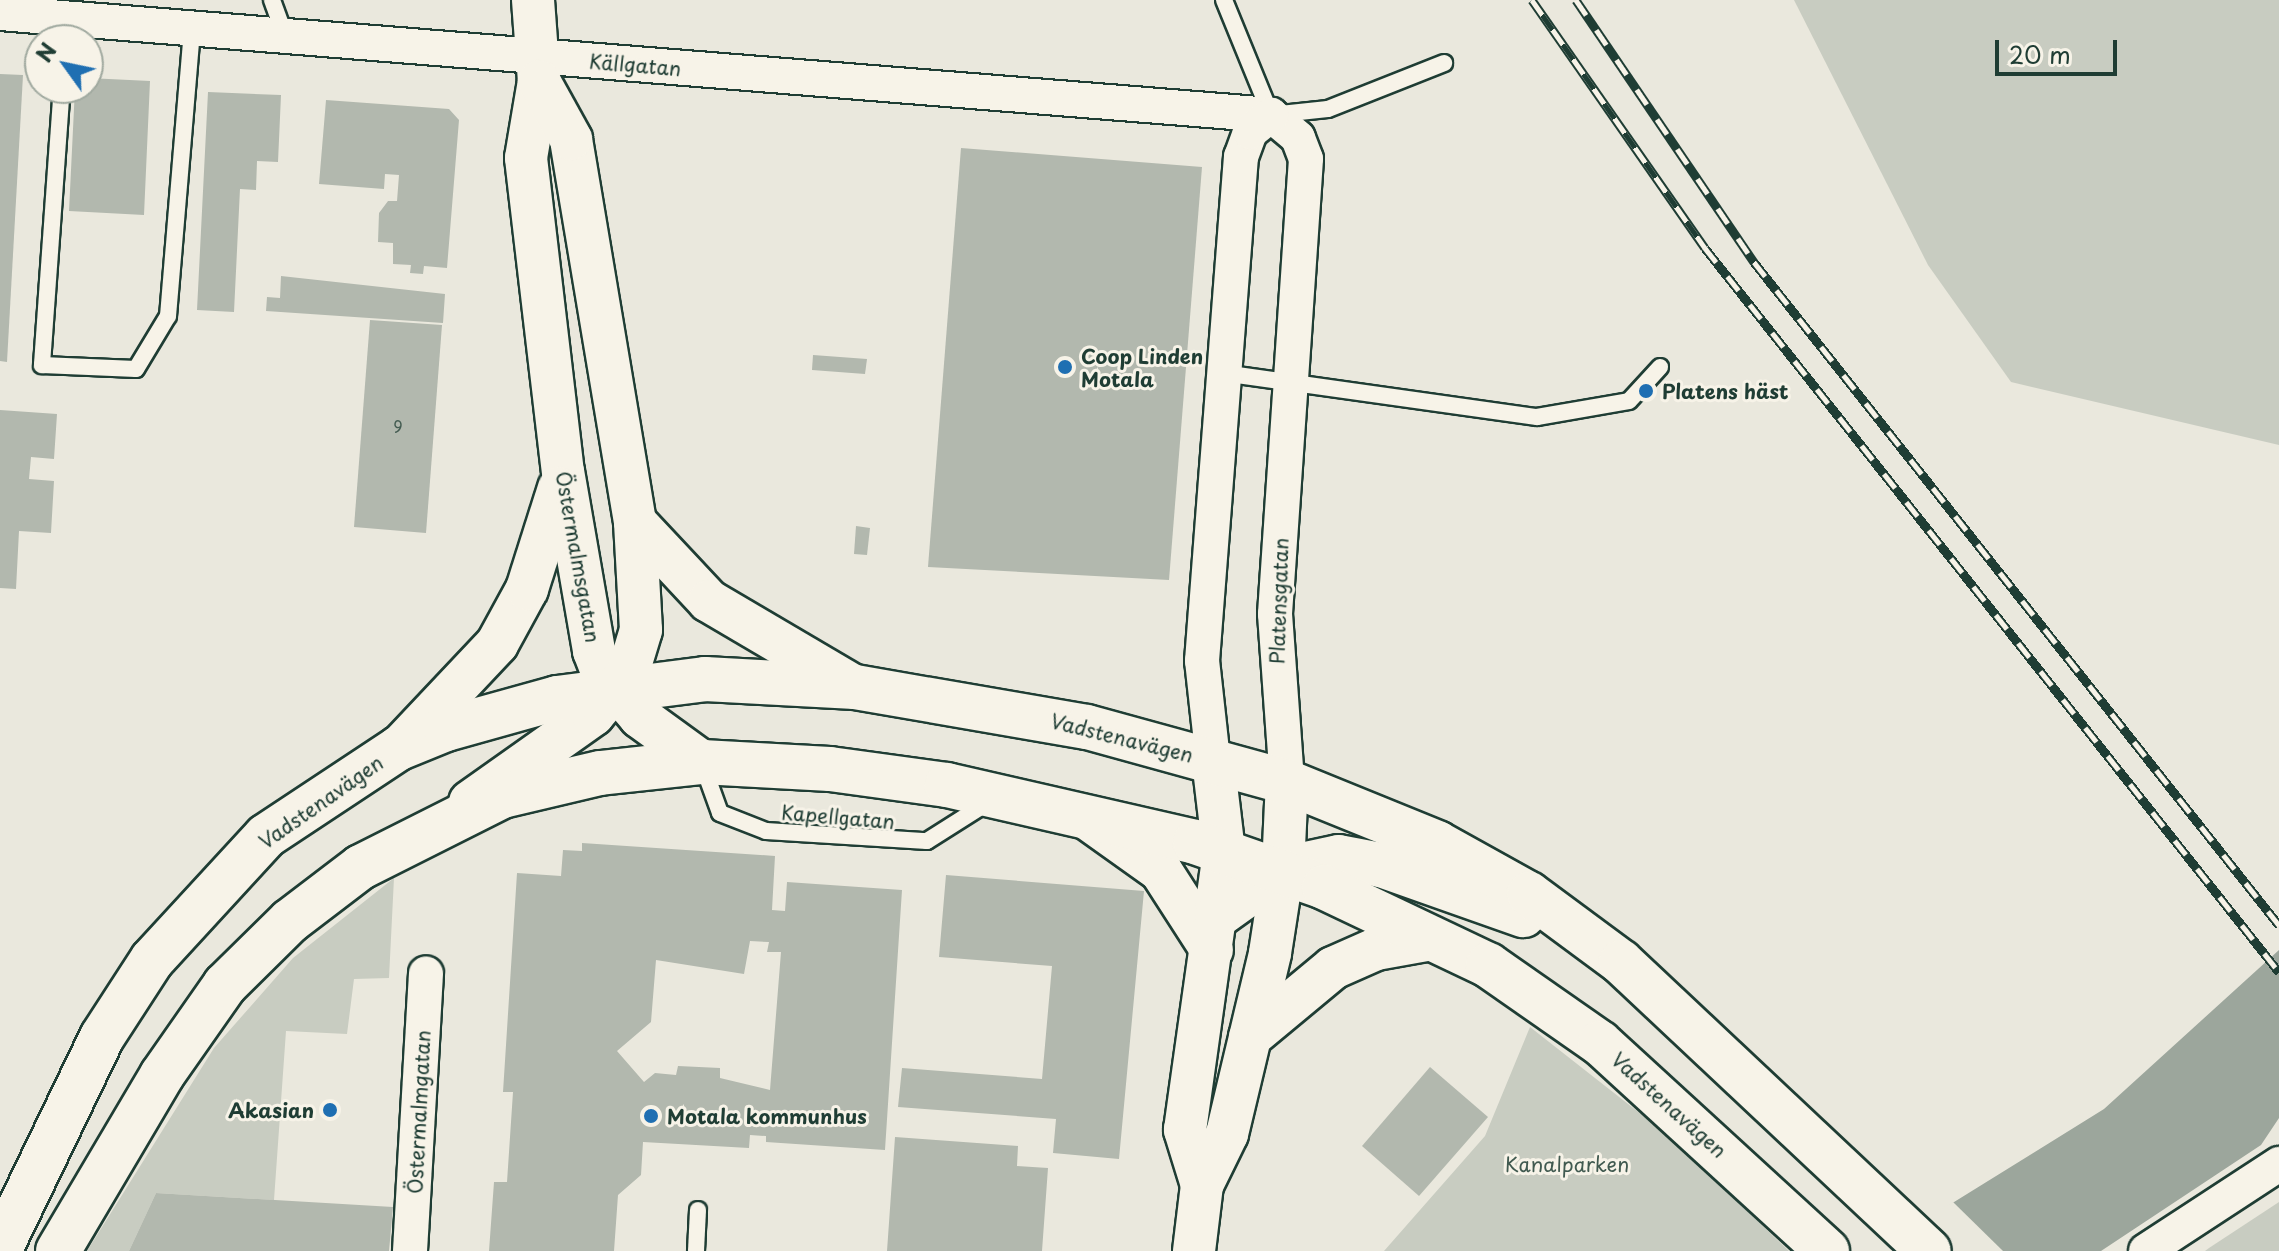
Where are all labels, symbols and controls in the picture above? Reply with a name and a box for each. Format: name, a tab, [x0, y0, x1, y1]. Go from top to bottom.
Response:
north arrow	[24, 24, 104, 104]
scale bar	[1999, 24, 2121, 74]
text: N	[27, 35, 64, 68]
text: 20 m	[2009, 36, 2071, 72]
street label: Källgatan	[588, 49, 682, 81]
place label: Coop Linden Motala	[1081, 344, 1203, 391]
marker: Coop Linden Motala	[1056, 358, 1074, 376]
place label: Platens häst	[1662, 379, 1789, 403]
marker: Platens häst	[1637, 382, 1655, 400]
house number: 9	[393, 416, 403, 436]
street label: Östermalmsgatan	[551, 469, 605, 645]
street label: Platensgatan	[1265, 537, 1293, 665]
street label: Vadstenavägen	[1048, 709, 1196, 767]
street label: Vadstenavägen	[254, 750, 388, 854]
street label: Kapellgatan	[780, 800, 896, 834]
street label: Östermalmgatan	[403, 1029, 435, 1195]
street label: Vadstenavägen	[1607, 1047, 1731, 1163]
place label: Akasian	[228, 1098, 314, 1122]
marker: Akasian	[321, 1101, 339, 1119]
place label: Motala kommunhus	[667, 1104, 867, 1128]
marker: Motala kommunhus	[642, 1107, 660, 1125]
park label: Kanalparken	[1505, 1152, 1629, 1176]

